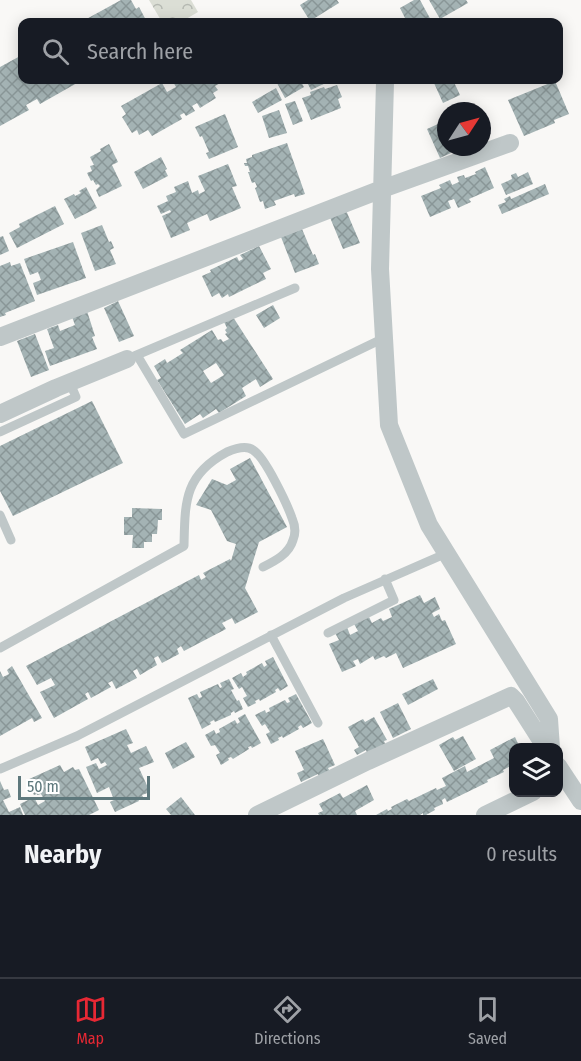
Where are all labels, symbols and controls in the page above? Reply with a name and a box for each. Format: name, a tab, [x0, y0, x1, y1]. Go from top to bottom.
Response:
search box	[18, 18, 563, 84]
icon: search	[39, 35, 72, 68]
text: Search here	[87, 38, 193, 65]
north arrow	[437, 102, 491, 156]
map controls	[509, 743, 563, 797]
button: layers	[509, 743, 563, 797]
scale bar	[18, 773, 150, 800]
text: 50 m	[27, 777, 59, 796]
text: Nearby	[24, 839, 101, 870]
text: 0 results	[486, 842, 557, 866]
tab: Map	[74, 993, 107, 1048]
tab: Directions	[254, 993, 321, 1048]
tab: Saved	[468, 993, 507, 1048]

